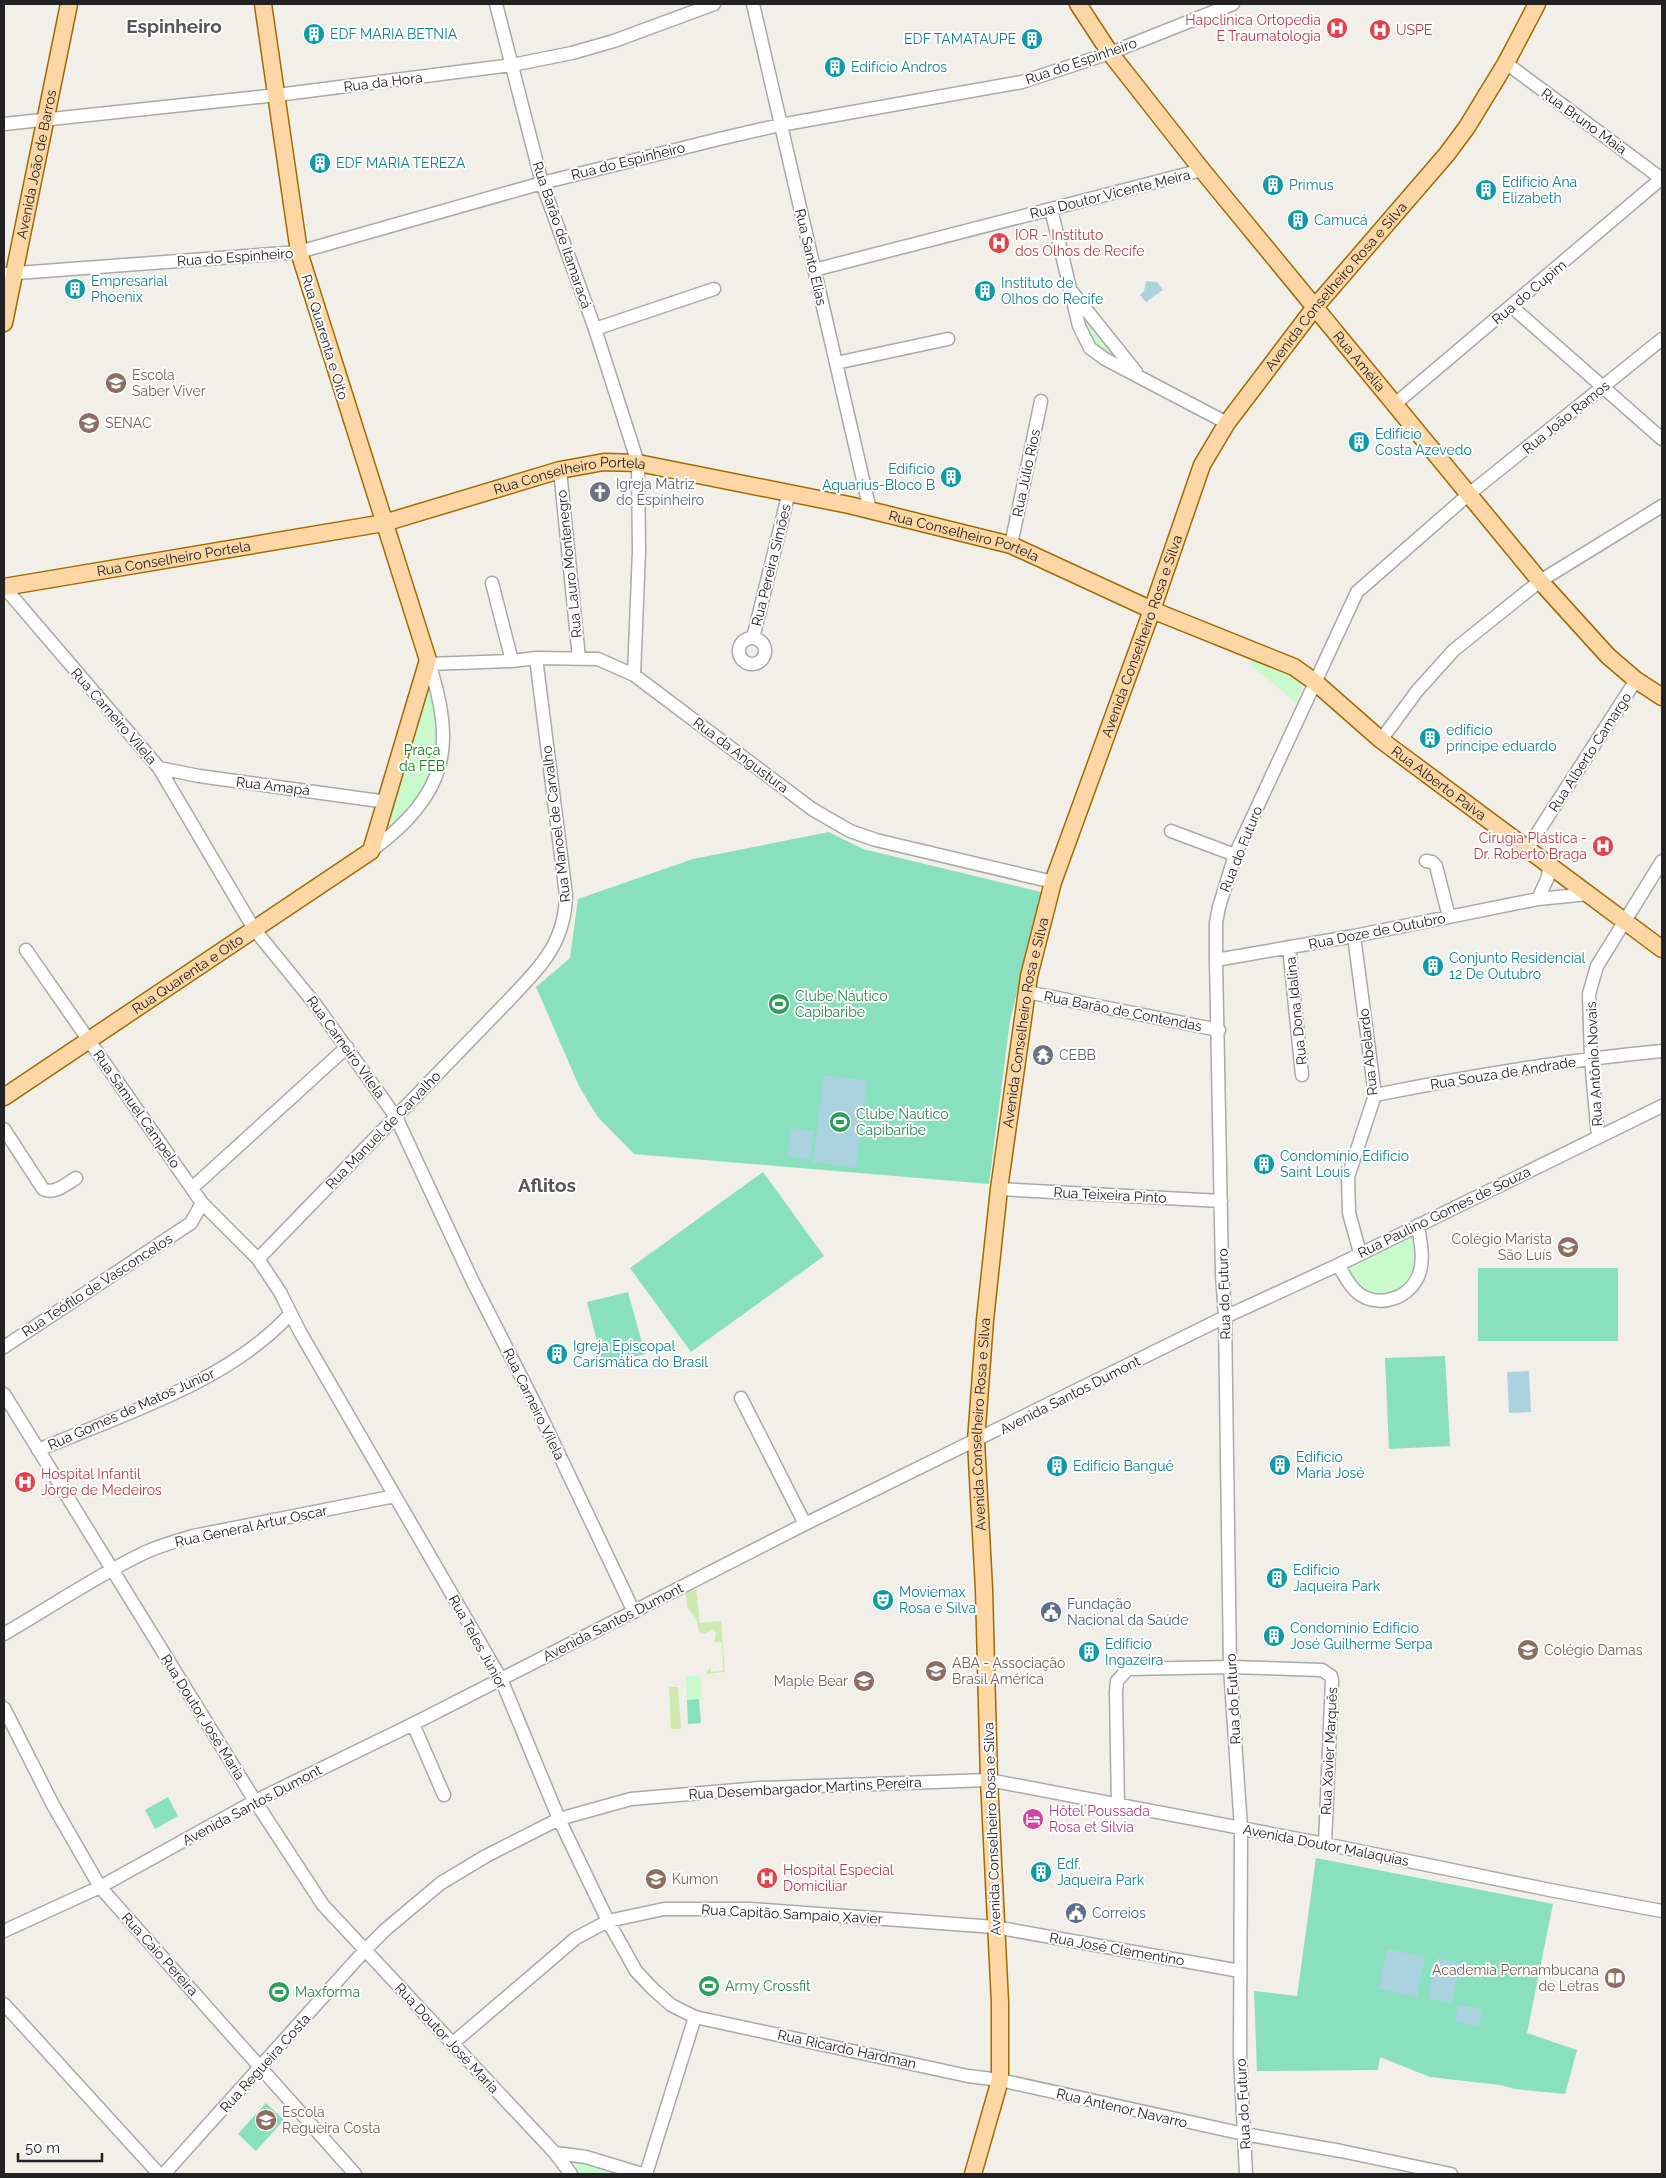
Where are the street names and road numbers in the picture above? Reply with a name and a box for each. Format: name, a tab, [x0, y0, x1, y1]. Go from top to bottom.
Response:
street label: Rua do Espinheiro	[1023, 34, 1139, 88]
street label: Rua da Hora	[343, 69, 423, 95]
street label: Rua Bruno Maia	[1538, 85, 1630, 157]
street label: Avenida João de Barros	[13, 88, 59, 240]
street label: Rua do Espinheiro	[569, 139, 687, 183]
street label: Rua Barão de Itamaracá	[529, 159, 595, 311]
street label: Rua Doutor Vicente Meira	[1028, 166, 1192, 222]
street label: Avenida Conselheiro Rosa e Silva	[1262, 199, 1410, 374]
street label: Rua Santo Elias	[792, 207, 830, 307]
street label: Rua do Espinheiro	[176, 245, 294, 269]
street label: Rua do Cupim	[1489, 256, 1569, 328]
street label: Rua Quarenta e Oito	[298, 272, 352, 402]
street label: Rua Amélia	[1330, 328, 1389, 395]
street label: Rua João Ramos	[1519, 377, 1613, 457]
street label: Rua Júlio Rios	[1009, 428, 1043, 518]
street label: Rua Conselheiro Portela	[492, 454, 647, 498]
street label: Rua Lauro Montenegro	[553, 489, 585, 639]
street label: Rua Pereira Simões	[748, 502, 794, 628]
street label: Rua Conselheiro Portela	[887, 507, 1042, 565]
street label: Avenida Conselheiro Rosa e Silva	[1098, 533, 1185, 739]
street label: Rua Conselheiro Portela	[96, 538, 252, 579]
street label: Rua Carneiro Vilela	[68, 665, 160, 767]
street label: Rua Alberto Camargo	[1545, 689, 1635, 815]
street label: Rua da Angustura	[690, 714, 792, 796]
street label: Rua Alberto Paiva	[1388, 743, 1489, 823]
street label: Rua Manoel de Carvalho	[538, 745, 574, 903]
street label: Rua Amapá	[235, 774, 311, 798]
street label: Rua do Futuro	[1216, 804, 1266, 894]
street label: Rua Doze de Outubro	[1307, 910, 1447, 952]
street label: Avenida Conselheiro Rosa e Silva	[1000, 916, 1052, 1129]
street label: Rua Quarenta e Oito	[129, 931, 246, 1017]
street label: Rua Dona Idalina	[1282, 956, 1310, 1066]
street label: Rua Barão de Contendas	[1043, 988, 1204, 1034]
street label: Rua Carneiro Vilela	[304, 993, 388, 1101]
street label: Rua Antônio Novais	[1583, 1001, 1605, 1127]
street label: Rua Abelardo	[1355, 1008, 1381, 1096]
street label: Rua Samuel Campelo	[90, 1047, 184, 1171]
street label: Rua Souza de Andrade	[1429, 1054, 1577, 1092]
street label: Rua Manuel de Carvalho	[322, 1068, 444, 1192]
street label: Rua Paulino Gomes de Souza	[1355, 1163, 1533, 1261]
street label: Rua Teixeira Pinto	[1053, 1184, 1167, 1206]
street label: Rua Teófilo de Vasconcelos	[19, 1230, 175, 1340]
street label: Rua do Futuro	[1214, 1248, 1234, 1340]
street label: Avenida Conselheiro Rosa e Silva	[968, 1317, 993, 1532]
street label: Rua Carneiro Vilela	[500, 1346, 568, 1462]
street label: Avenida Santos Dumont	[997, 1352, 1143, 1437]
street label: Rua Gomes de Matos Júnior	[45, 1365, 217, 1453]
street label: Rua General Artur Oscar	[173, 1502, 329, 1550]
street label: Avenida Santos Dumont	[540, 1579, 686, 1664]
street label: Rua Teles Júnior	[446, 1592, 510, 1692]
street label: Rua Doutor José Maria	[158, 1651, 248, 1783]
street label: Rua do Futuro	[1223, 1653, 1243, 1745]
street label: Rua Xavier Marquês	[1318, 1686, 1340, 1815]
street label: Avenida Conselheiro Rosa e Silva	[980, 1722, 1004, 1936]
street label: Avenida Santos Dumont	[180, 1761, 325, 1849]
street label: Rua Desembargador Martins Pereira	[688, 1774, 922, 1802]
street label: Avenida Doutor Malaquias	[1242, 1821, 1411, 1869]
street label: Rua Capitão Sampaio Xavier	[701, 1901, 883, 1927]
street label: Rua Caio Pereira	[119, 1909, 201, 1999]
street label: Rua José Clementino	[1048, 1929, 1186, 1969]
street label: Rua Doutor José Maria	[392, 1980, 502, 2096]
street label: Rua Regueira Costa	[217, 2010, 313, 2116]
street label: Rua Ricardo Hardman	[776, 2026, 918, 2072]
street label: Rua do Futuro	[1233, 2058, 1253, 2150]
street label: Rua Antenor Navarro	[1055, 2085, 1189, 2131]

